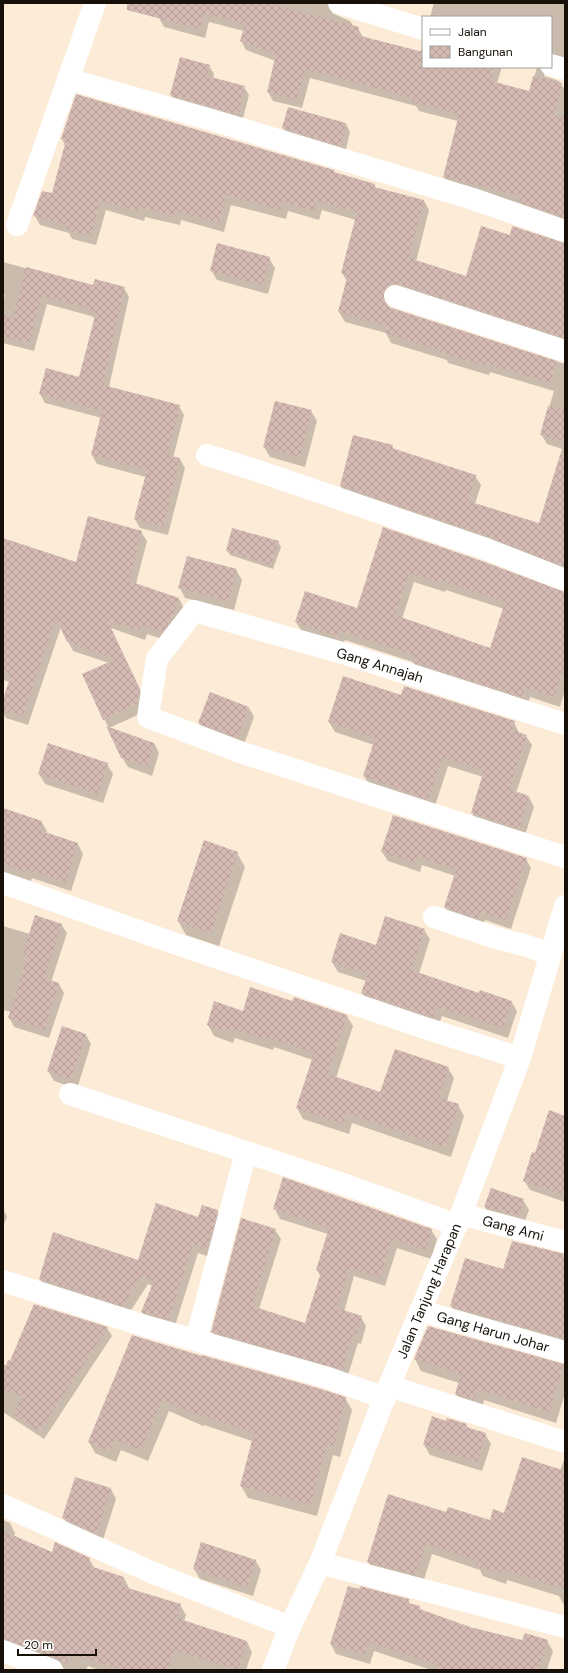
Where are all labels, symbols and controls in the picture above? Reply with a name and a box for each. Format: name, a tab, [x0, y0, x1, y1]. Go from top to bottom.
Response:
legend	[422, 16, 552, 68]
text: Jalan	[458, 24, 487, 40]
text: Bangunan	[458, 44, 513, 60]
street label: Gang Annajah	[334, 643, 426, 687]
street label: Gang Ami	[480, 1211, 546, 1245]
street label: Jalan Tanjung Harapan	[392, 1220, 465, 1361]
street label: Gang Harun Johar	[435, 1307, 551, 1356]
scale bar	[18, 1631, 96, 1657]
text: 20 m	[24, 1637, 53, 1653]

